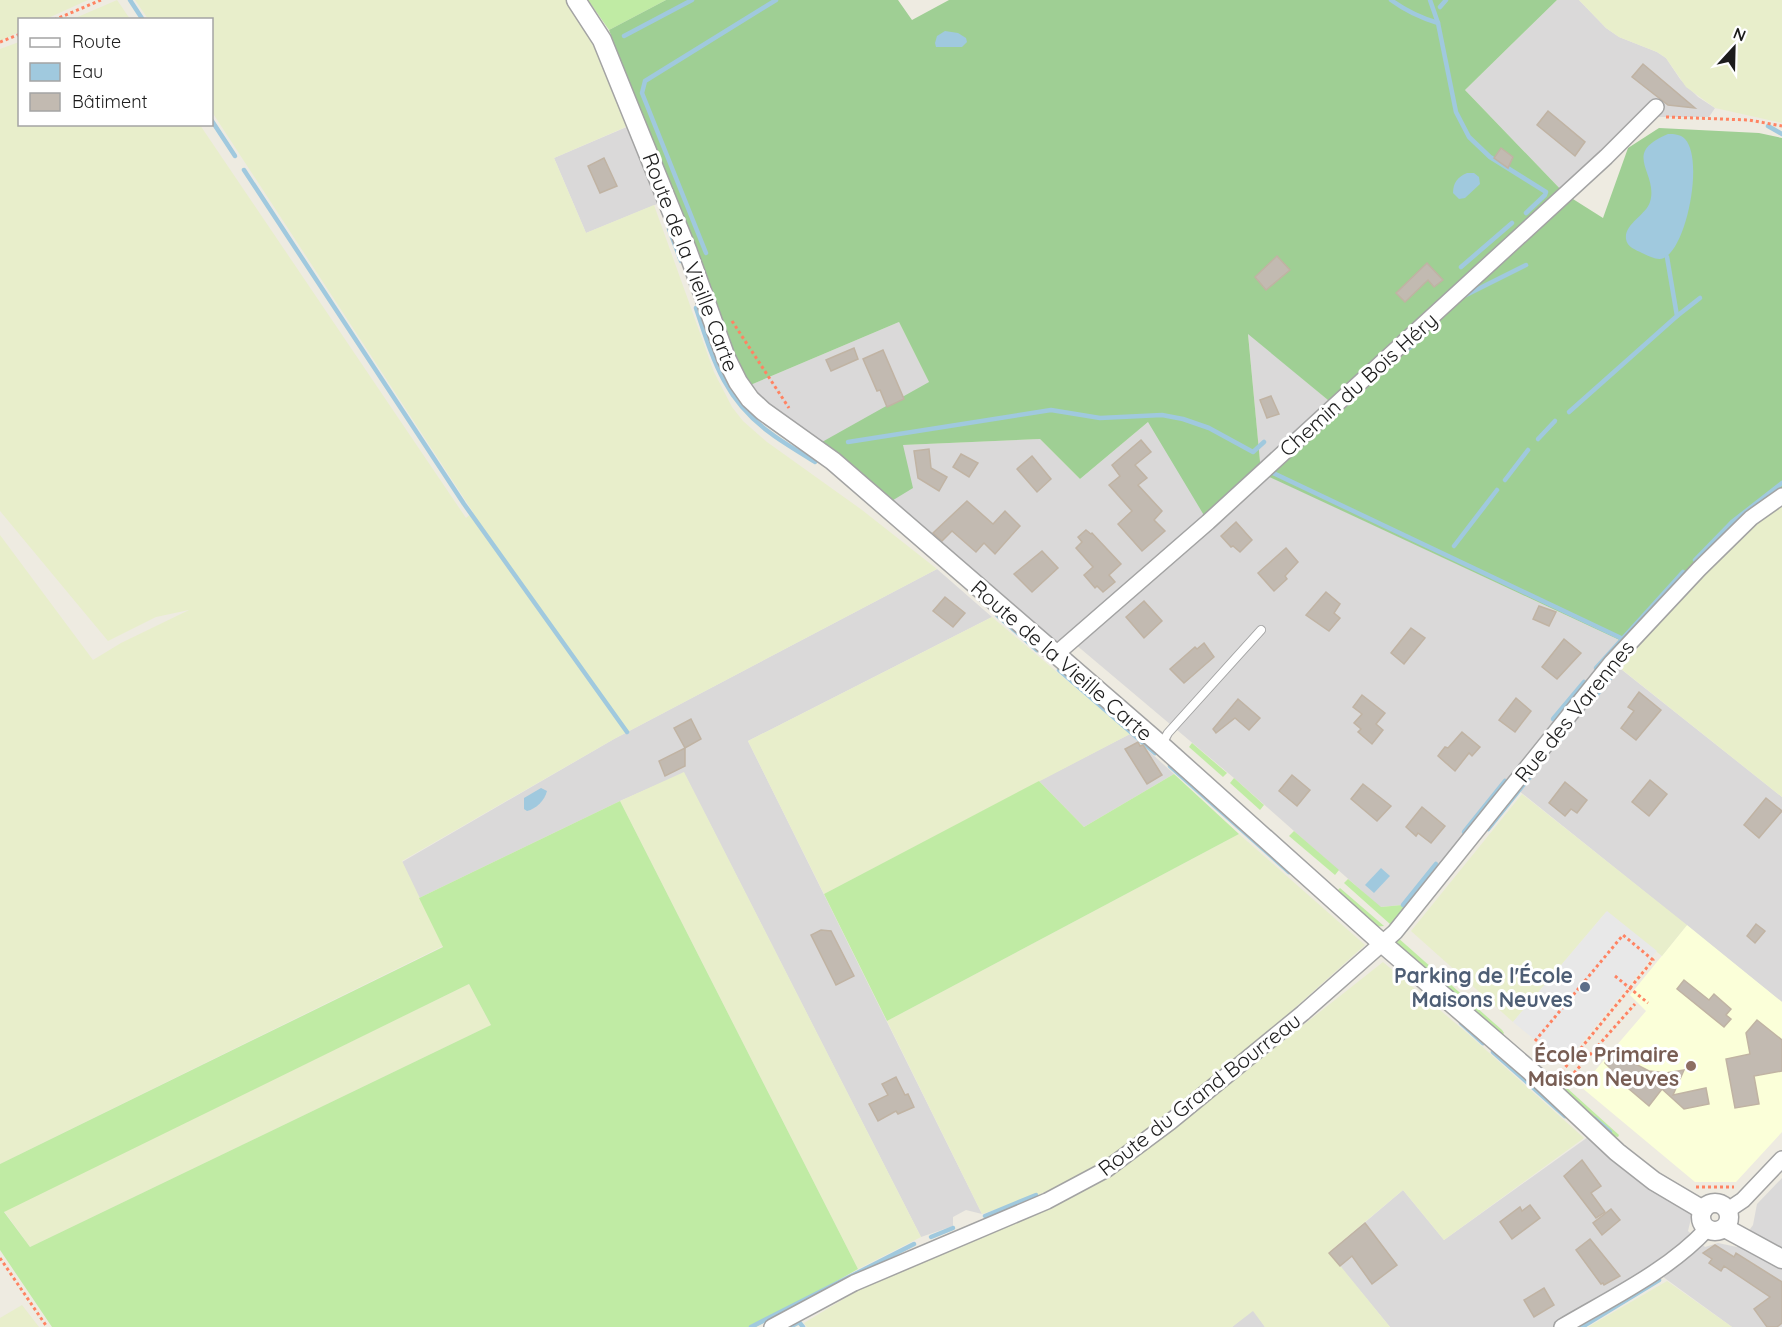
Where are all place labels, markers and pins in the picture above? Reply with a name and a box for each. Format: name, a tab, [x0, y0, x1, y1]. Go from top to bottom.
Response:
place label: Parking de l'École Maisons Neuves	[1394, 962, 1573, 1012]
marker: Parking de l'École Maisons Neuves	[1578, 980, 1592, 994]
place label: École Primaire Maison Neuves	[1528, 1041, 1679, 1091]
marker: École Primaire Maison Neuves	[1684, 1059, 1698, 1073]

